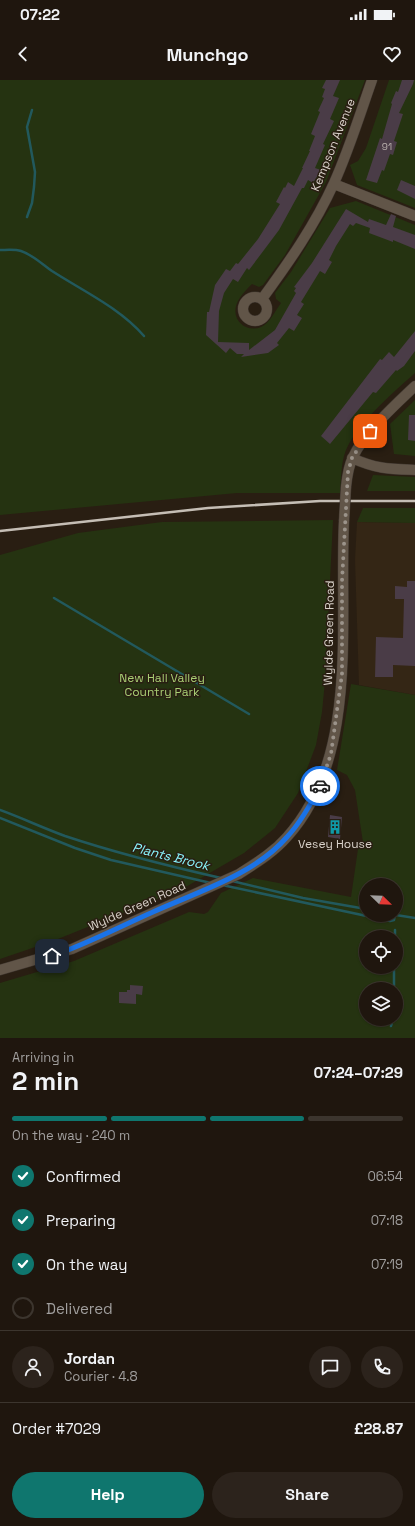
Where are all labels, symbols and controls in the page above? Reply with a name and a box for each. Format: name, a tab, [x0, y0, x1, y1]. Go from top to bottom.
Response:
text: 07:22	[20, 5, 60, 24]
icon: back	[12, 43, 34, 65]
text: Munchgo	[166, 43, 249, 66]
icon: heart	[381, 43, 403, 65]
street label: Kempson Avenue	[307, 96, 359, 194]
house number: 91	[382, 140, 392, 153]
pin	[353, 414, 387, 448]
icon: bag	[359, 420, 381, 442]
street label: Wylde Green Road	[320, 580, 338, 686]
park label: New Hall Valley Country Park	[119, 670, 205, 700]
courier	[300, 766, 340, 806]
icon: car	[309, 775, 331, 797]
building icon: Vesey House	[327, 819, 343, 835]
place label: Vesey House	[298, 836, 372, 852]
water label: Plants Brook	[131, 839, 213, 875]
street label: Wylde Green Road	[86, 877, 188, 935]
north arrow	[359, 878, 403, 922]
map controls	[359, 878, 403, 1026]
button: locate	[359, 930, 403, 974]
pin	[35, 939, 69, 973]
icon: home	[41, 945, 63, 967]
button: layers	[359, 982, 403, 1026]
text: Arriving in	[12, 1049, 74, 1066]
text: 07:24–07:29	[314, 1063, 403, 1082]
text: 2 min	[12, 1064, 79, 1098]
text: On the way · 240 m	[12, 1127, 130, 1144]
icon: check	[12, 1165, 34, 1187]
text: Confirmed	[46, 1167, 121, 1186]
text: 06:54	[368, 1168, 403, 1185]
icon: check	[12, 1209, 34, 1231]
text: Preparing	[46, 1211, 116, 1230]
text: 07:18	[371, 1212, 403, 1229]
icon: check	[12, 1253, 34, 1275]
text: On the way	[46, 1255, 127, 1274]
text: 07:19	[371, 1256, 403, 1273]
text: Delivered	[46, 1299, 113, 1318]
button: person	[12, 1346, 54, 1388]
button: chat	[309, 1346, 351, 1388]
button: phone	[361, 1346, 403, 1388]
text: Jordan	[64, 1349, 115, 1368]
text: Courier · 4.8	[64, 1368, 138, 1385]
text: Order #7029	[12, 1419, 101, 1438]
text: £28.87	[354, 1419, 403, 1438]
button: Help	[12, 1472, 204, 1518]
button: Share	[212, 1472, 403, 1518]

